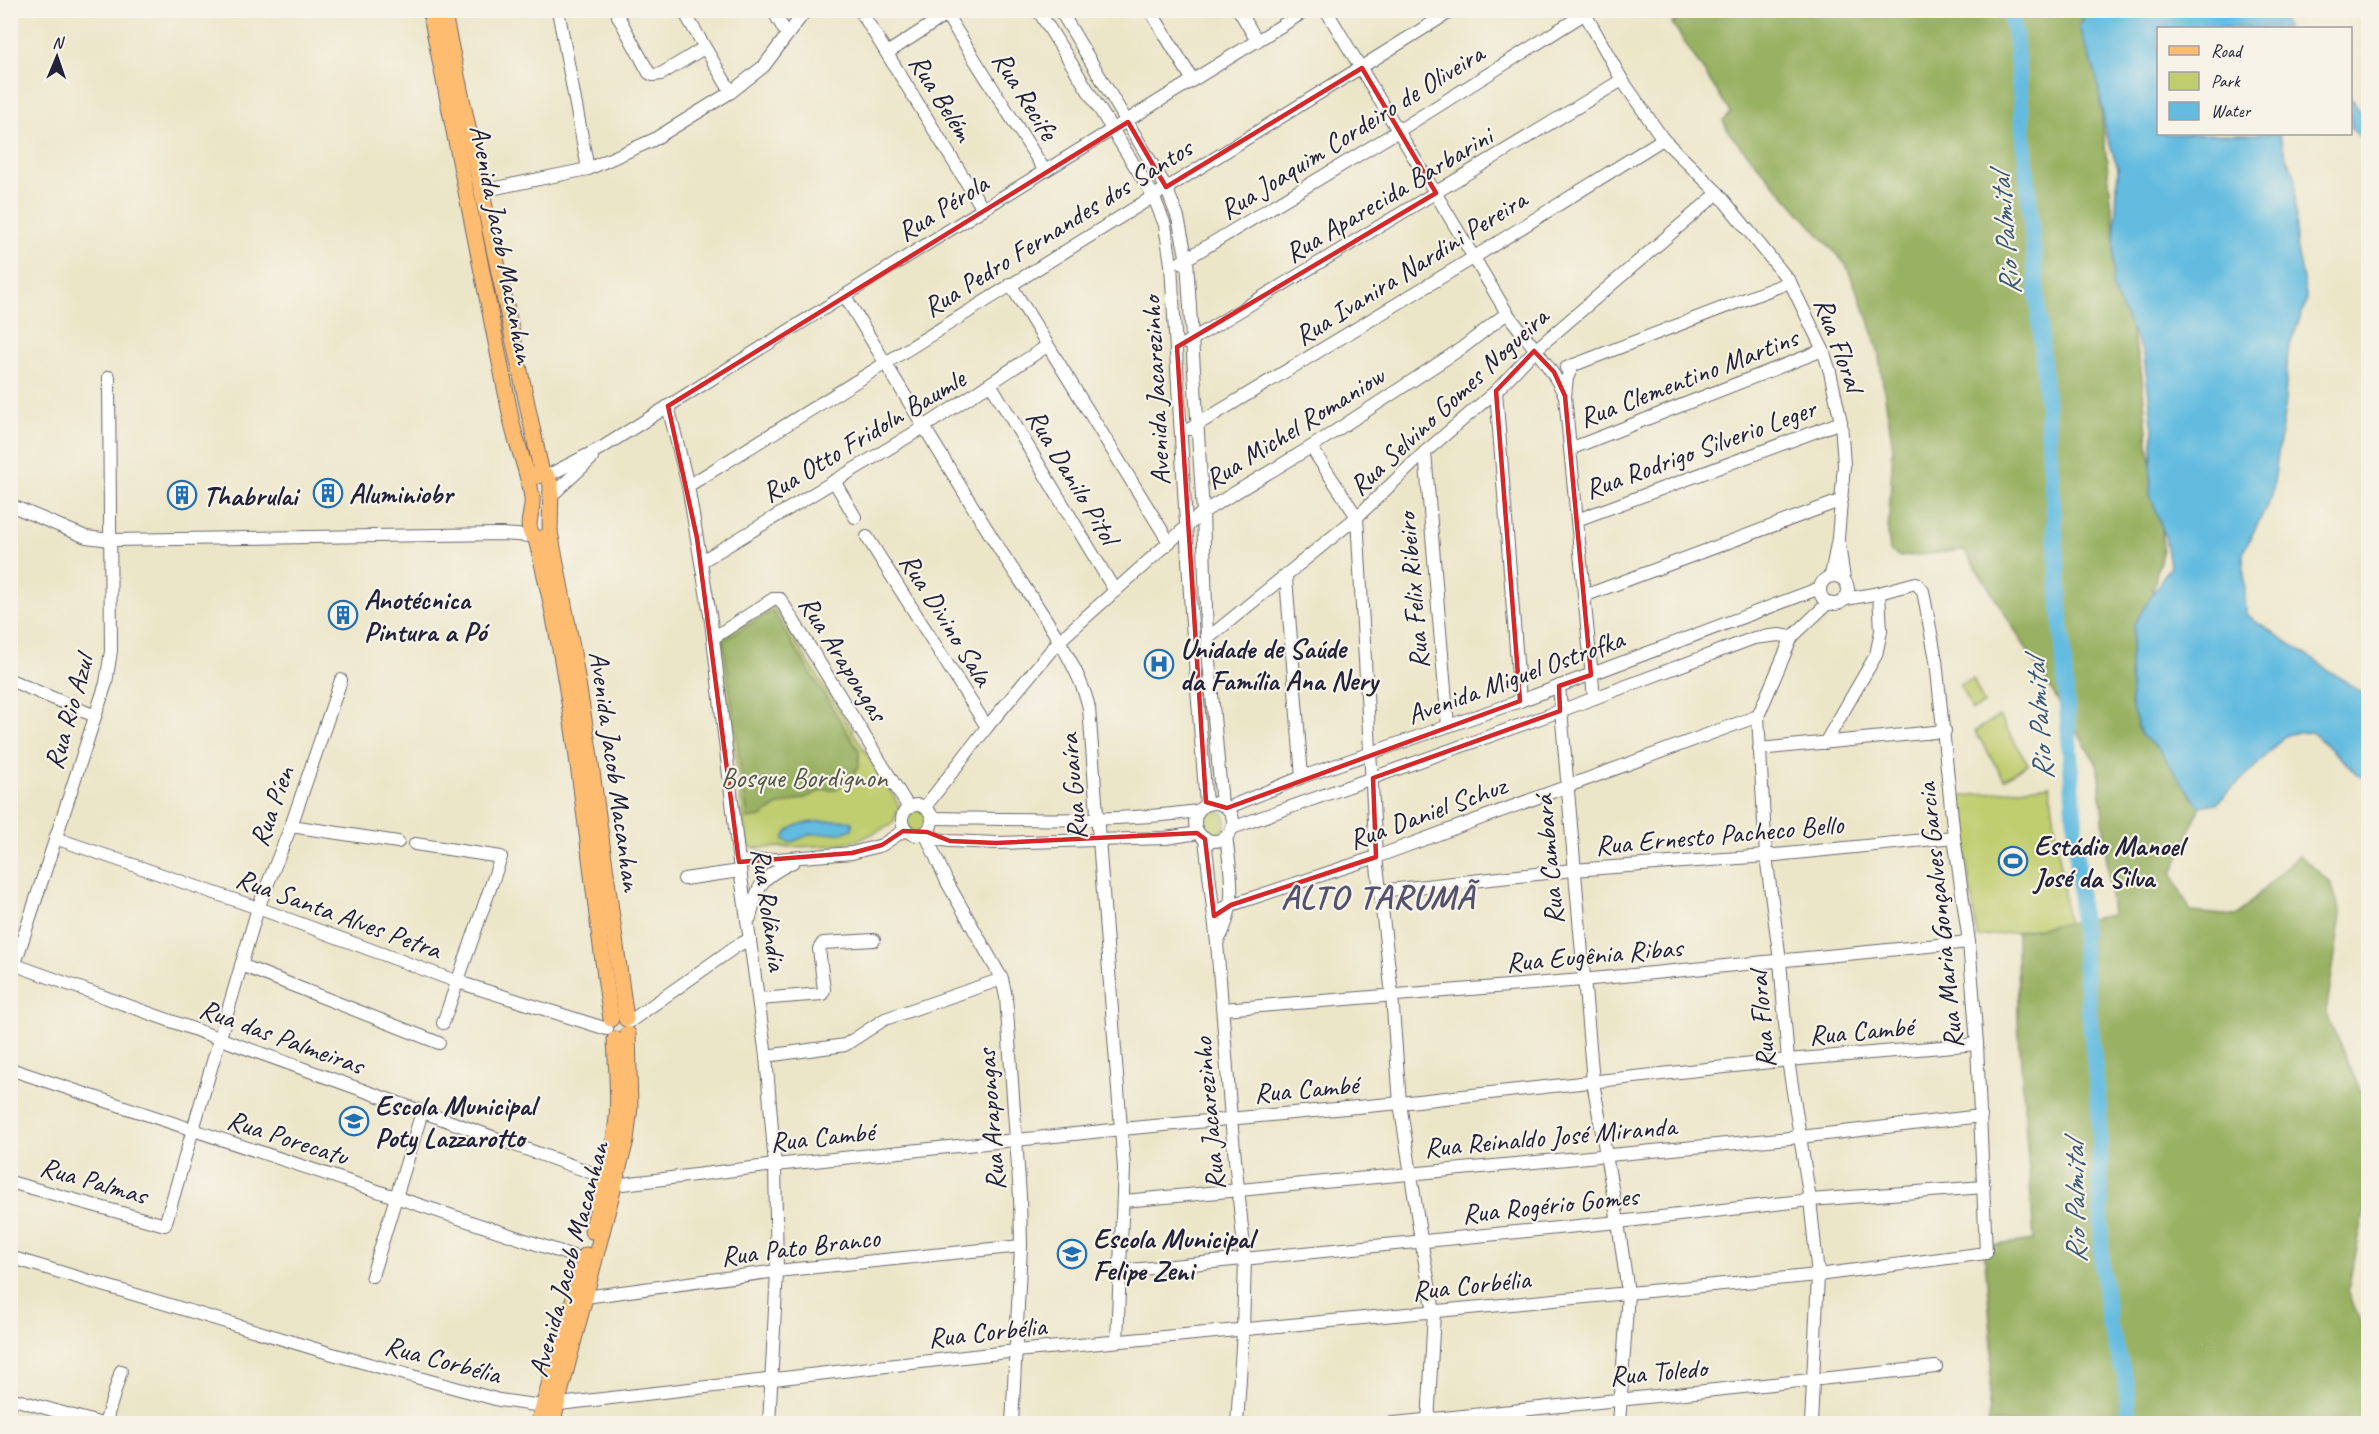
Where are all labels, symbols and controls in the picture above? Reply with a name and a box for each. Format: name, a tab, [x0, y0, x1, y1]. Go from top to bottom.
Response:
north arrow	[27, 27, 87, 87]
legend	[2157, 27, 2352, 135]
text: N	[52, 33, 66, 53]
street label: Rua Joaquim Cordeiro de Oliveira	[1213, 34, 1492, 227]
text: Road	[2211, 40, 2244, 62]
street label: Rua Recife	[985, 44, 1067, 148]
street label: Rua Belém	[901, 47, 983, 149]
text: Park	[2211, 70, 2241, 92]
text: Water	[2211, 100, 2252, 122]
street label: Rua Aparecida Barbarini	[1278, 117, 1502, 270]
street label: Avenida Jacob Macanhan	[462, 122, 543, 368]
street label: Rua Pedro Fernandes dos Santos	[916, 129, 1200, 325]
water label: Rio Palmital	[1980, 163, 2029, 297]
street label: Rua Pérola	[890, 165, 996, 249]
street label: Rua Ivanira Nardini Pereira	[1288, 180, 1535, 353]
street label: Avenida Jacarezinho	[1133, 292, 1178, 487]
street label: Rua Floral	[1806, 292, 1874, 401]
street label: Rua Selvino Gomes Nogueira	[1341, 298, 1557, 503]
street label: Rua Clementino Martins	[1574, 319, 1805, 435]
street label: Rua Michel Romaniow	[1198, 357, 1393, 497]
street label: Rua Otto Fridoln Baumle	[755, 360, 973, 510]
street label: Rua Rodrigo Silverio Leger	[1580, 390, 1822, 507]
street label: Rua Danilo Pitol	[1019, 402, 1129, 555]
place label: Aluminiobr	[349, 476, 455, 511]
building icon: Aluminiobr	[312, 477, 344, 509]
place label: Thabrulai	[203, 478, 301, 513]
building icon: Thabrulai	[166, 479, 198, 511]
street label: Rua Felix Ribeiro	[1388, 508, 1437, 671]
street label: Rua Divino Sala	[892, 546, 1002, 694]
place label: Anotécnica Pintura a Pó	[364, 582, 490, 649]
street label: Rua Arapongas	[791, 589, 897, 730]
building icon: Anotécnica Pintura a Pó	[327, 599, 359, 631]
street label: Avenida Miguel Ostrofka	[1402, 620, 1630, 732]
place label: Unidade de Saúde da Família Ana Nery	[1180, 631, 1380, 698]
street label: Rua Rio Azul	[36, 646, 103, 773]
hospital icon: Unidade de Saúde da Família Ana Nery	[1143, 648, 1175, 680]
street label: Avenida Jacob Macanhan	[581, 649, 650, 895]
water label: Rio Palmital	[2015, 649, 2062, 781]
street label: Rua Guaíra	[1050, 731, 1095, 842]
street label: Rua Píen	[241, 760, 303, 851]
park label: Bosque Bordignon	[721, 760, 889, 795]
street label: Rua Daniel Schuz	[1344, 767, 1513, 857]
street label: Rua Maria Gonçalves Garcia	[1908, 780, 1971, 1051]
street label: Rua Cambará	[1525, 791, 1572, 926]
street label: Rua Ernesto Pacheco Bello	[1594, 806, 1847, 863]
place label: Estádio Manoel José da Silva	[2032, 828, 2188, 895]
sports icon: Estádio Manoel José da Silva	[1997, 845, 2029, 877]
street label: Rua Rolândia	[744, 846, 796, 974]
street label: Rua Santa Alves Petra	[232, 860, 448, 967]
district label: ALTO TARUMÃ	[1281, 875, 1480, 918]
street label: Rua Eugênia Ribas	[1504, 929, 1686, 980]
street label: Rua Floral	[1739, 965, 1783, 1070]
street label: Rua das Palmeiras	[195, 991, 371, 1083]
street label: Rua Cambé	[1807, 1008, 1919, 1052]
street label: Rua Jacarezinho	[1184, 1034, 1233, 1192]
street label: Rua Arapongas	[968, 1046, 1013, 1192]
street label: Rua Cambé	[1252, 1066, 1364, 1110]
place label: Escola Municipal Poty Lazzarotto	[375, 1088, 541, 1156]
street label: Rua Porecatu	[223, 1102, 354, 1174]
school or university icon: Escola Municipal Poty Lazzarotto	[338, 1105, 370, 1137]
street label: Rua Reinaldo José Miranda	[1423, 1108, 1680, 1165]
street label: Rua Cambé	[768, 1113, 880, 1159]
water label: Rio Palmital	[2055, 1132, 2095, 1264]
street label: Avenida Jacob Macanhan	[520, 1136, 617, 1381]
street label: Rua Palmas	[36, 1149, 154, 1213]
street label: Rua Rogério Gomes	[1460, 1178, 1642, 1231]
street label: Rua Pato Branco	[719, 1219, 884, 1274]
place label: Escola Municipal Felipe Zeni	[1093, 1221, 1259, 1288]
school or university icon: Escola Municipal Felipe Zeni	[1056, 1238, 1088, 1270]
street label: Rua Corbélia	[1410, 1261, 1534, 1308]
street label: Rua Corbélia	[926, 1308, 1050, 1355]
street label: Rua Corbélia	[381, 1327, 506, 1392]
street label: Rua Toledo	[1608, 1350, 1711, 1393]

